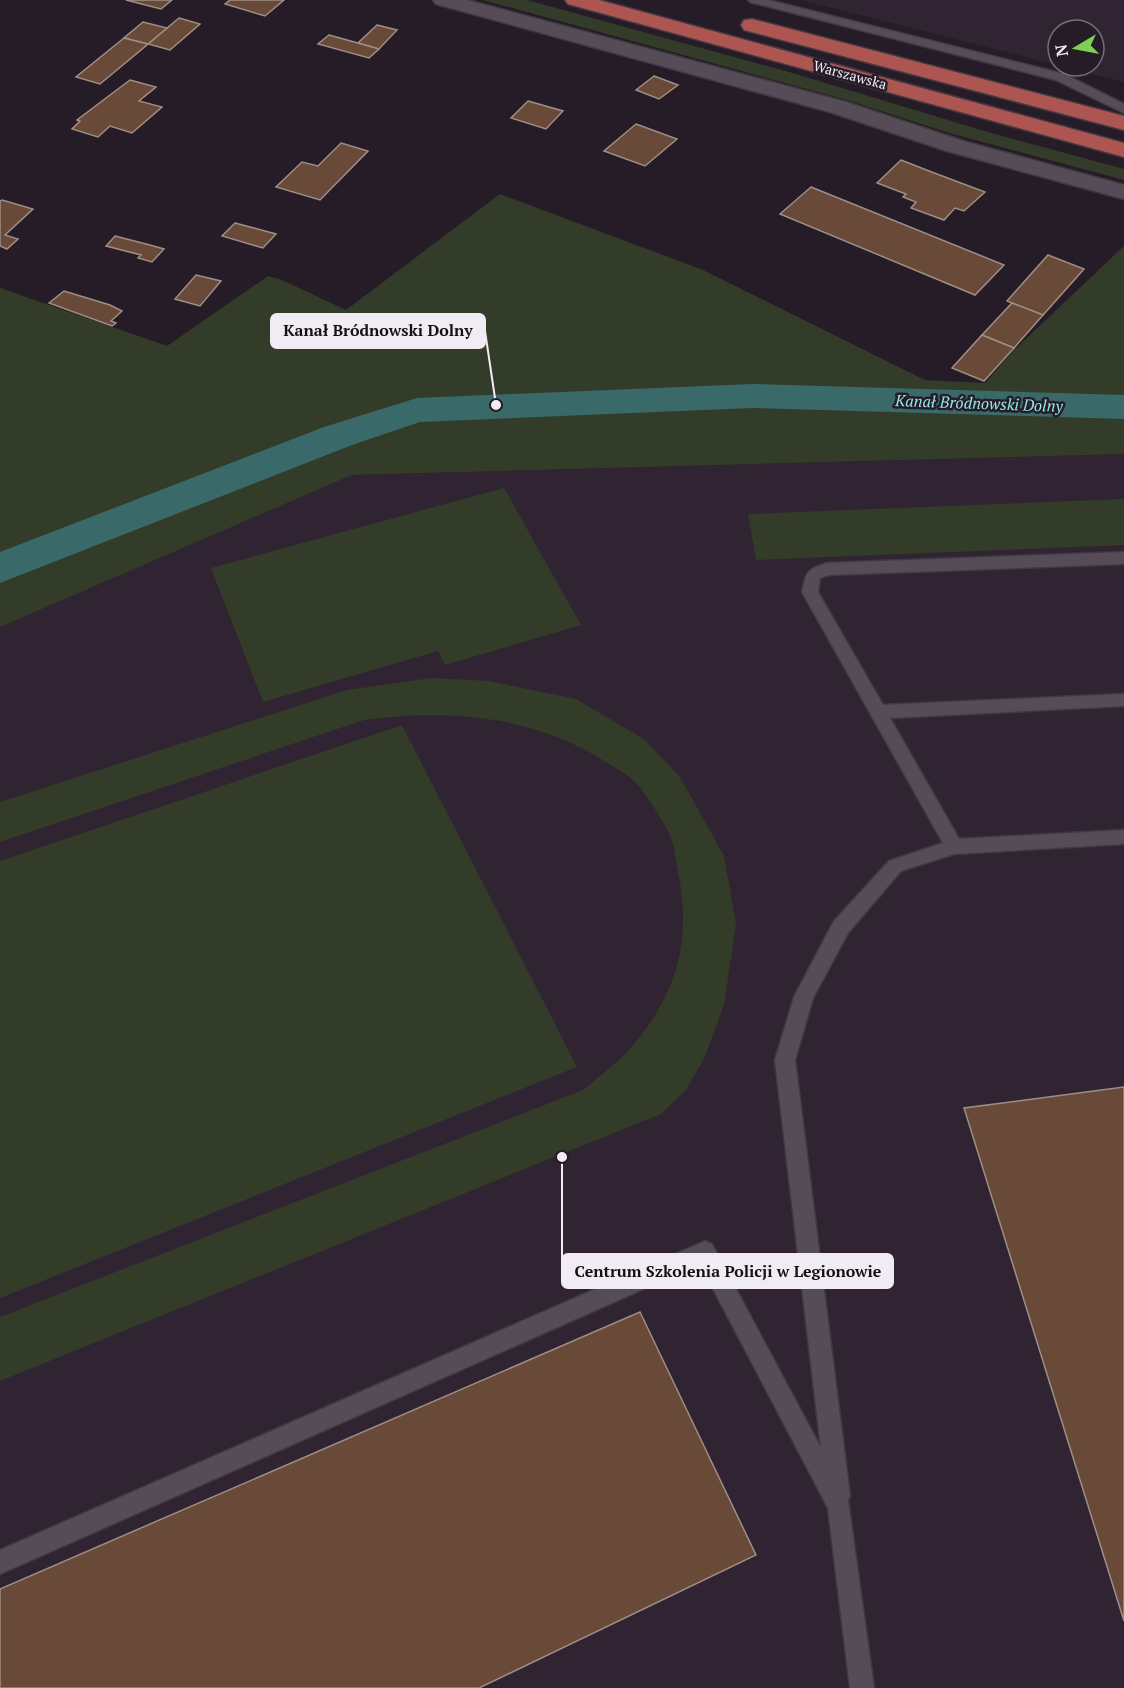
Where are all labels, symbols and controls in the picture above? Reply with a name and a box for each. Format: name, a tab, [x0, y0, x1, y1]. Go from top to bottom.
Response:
north arrow	[1046, 18, 1106, 78]
text: N	[1049, 43, 1073, 58]
street label: Warszawska	[811, 56, 889, 93]
callout: Kanał Bródnowski Dolny	[271, 314, 485, 348]
text: Kanał Bródnowski Dolny	[283, 319, 473, 341]
water label: Kanał Bródnowski Dolny	[894, 389, 1064, 417]
callout: Centrum Szkolenia Policji w Legionowie	[562, 1254, 893, 1288]
text: Centrum Szkolenia Policji w Legionowie	[575, 1260, 882, 1282]

